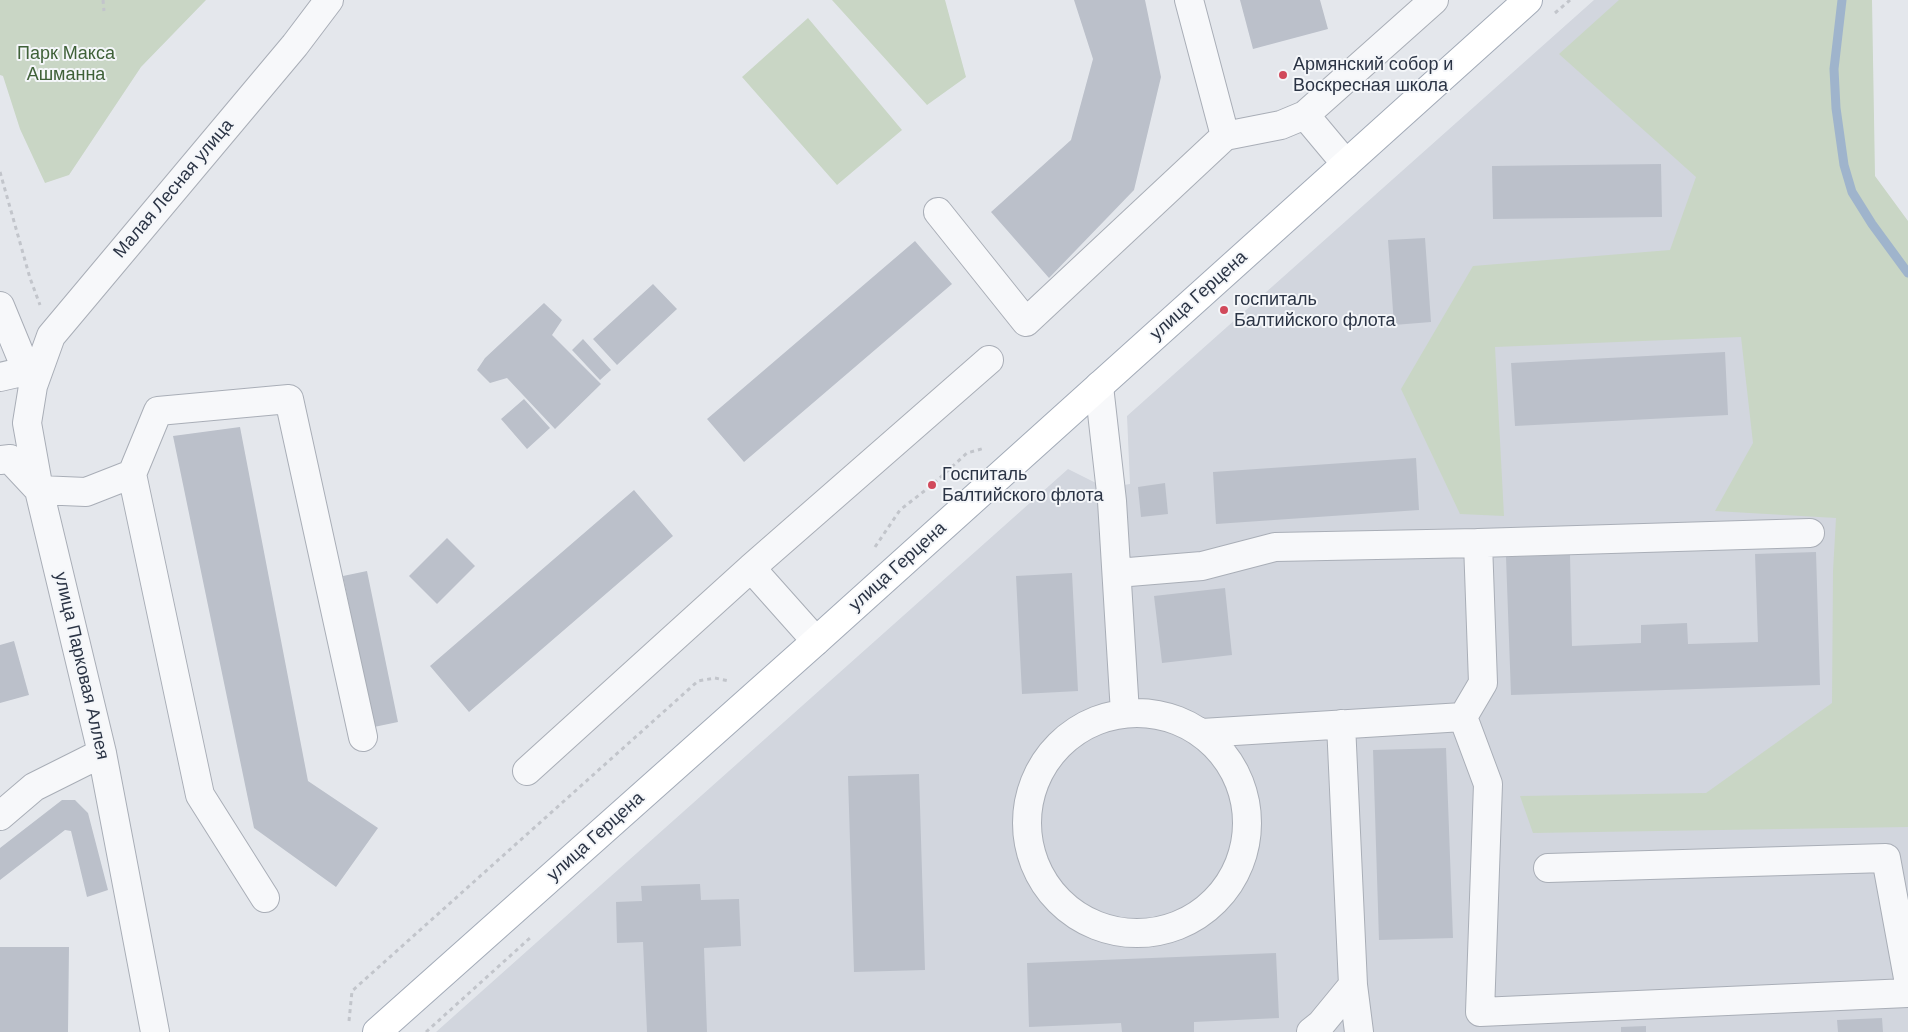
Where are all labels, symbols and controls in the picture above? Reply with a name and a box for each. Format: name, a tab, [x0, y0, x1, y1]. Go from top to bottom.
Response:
park label: Парк Макса Ашманна	[17, 43, 115, 86]
place label: Армянский собор и Воскресная школа	[1293, 54, 1453, 96]
marker: Армянский собор и Воскресная школа	[1277, 69, 1289, 81]
street label: Малая Лесная улица	[109, 115, 239, 263]
street label: улица Герцена	[1146, 247, 1252, 345]
place label: госпиталь Балтийского флота	[1234, 289, 1396, 332]
marker: госпиталь Балтийского флота	[1218, 304, 1230, 316]
place label: Госпиталь Балтийского флота	[942, 464, 1104, 506]
marker: Госпиталь Балтийского флота	[926, 479, 938, 491]
street label: улица Герцена	[845, 518, 951, 616]
street label: улица Парковая Аллея	[49, 570, 113, 762]
street label: улица Герцена	[543, 788, 649, 886]

